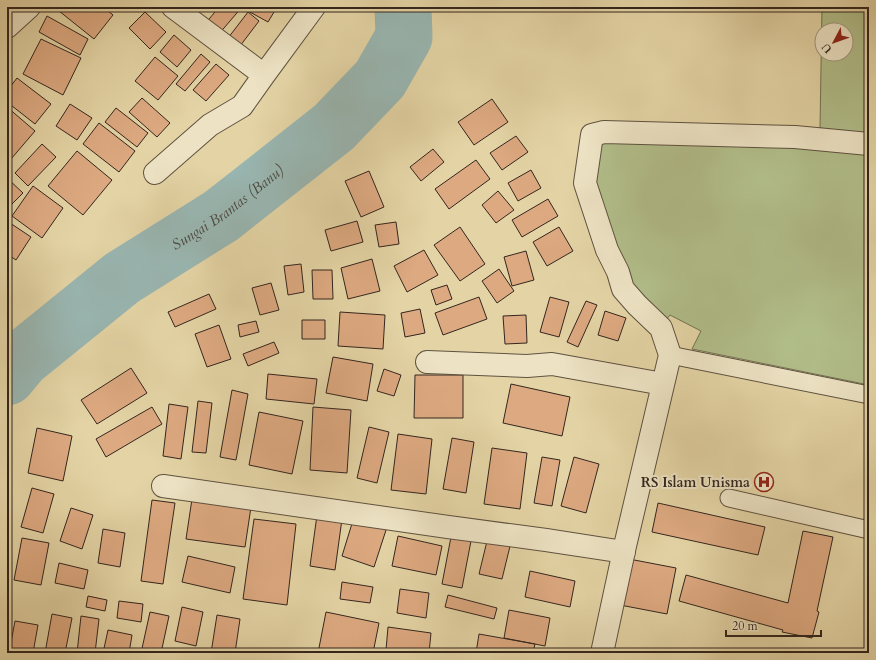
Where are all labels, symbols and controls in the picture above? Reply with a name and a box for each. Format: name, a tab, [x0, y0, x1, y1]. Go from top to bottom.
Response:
north arrow	[814, 22, 854, 62]
text: U	[818, 40, 835, 57]
water label: Sungai Brantas (Banu)	[167, 160, 288, 255]
hospital icon: RS Islam Unisma	[753, 471, 775, 493]
place label: RS Islam Unisma	[641, 473, 750, 492]
scale bar	[726, 612, 821, 638]
text: 20 m	[732, 618, 759, 634]

